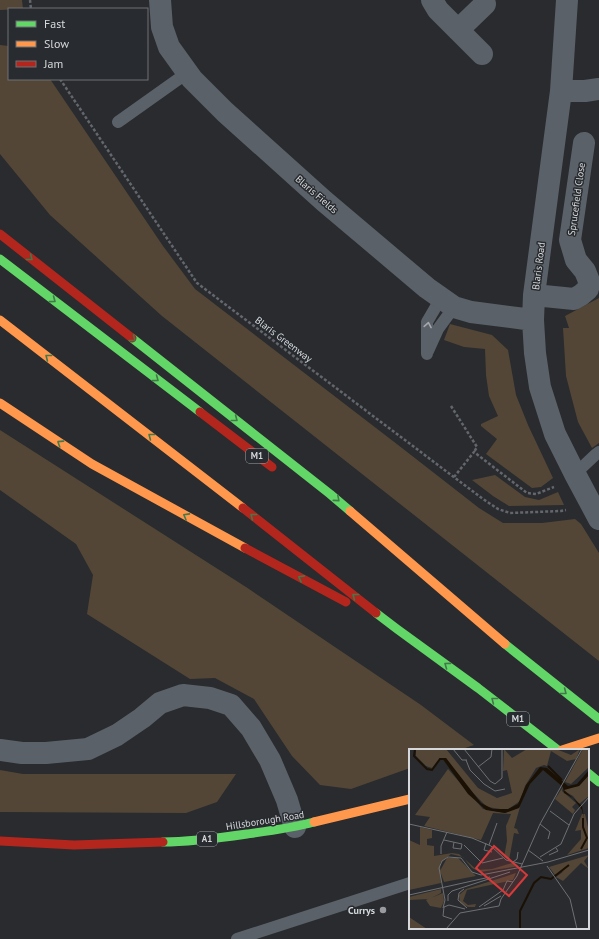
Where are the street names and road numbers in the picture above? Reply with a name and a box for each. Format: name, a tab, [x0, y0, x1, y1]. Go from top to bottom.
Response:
street label: Sprucefield Close	[565, 162, 588, 236]
street label: Blaris Fields	[293, 172, 341, 216]
street label: Blaris Road	[529, 242, 548, 291]
street label: Blaris Greenway	[252, 314, 315, 365]
road number: M1	[246, 449, 268, 463]
road number: M1	[507, 712, 529, 726]
street label: Hillsborough Road	[225, 808, 305, 833]
road number: A1	[197, 832, 217, 846]

